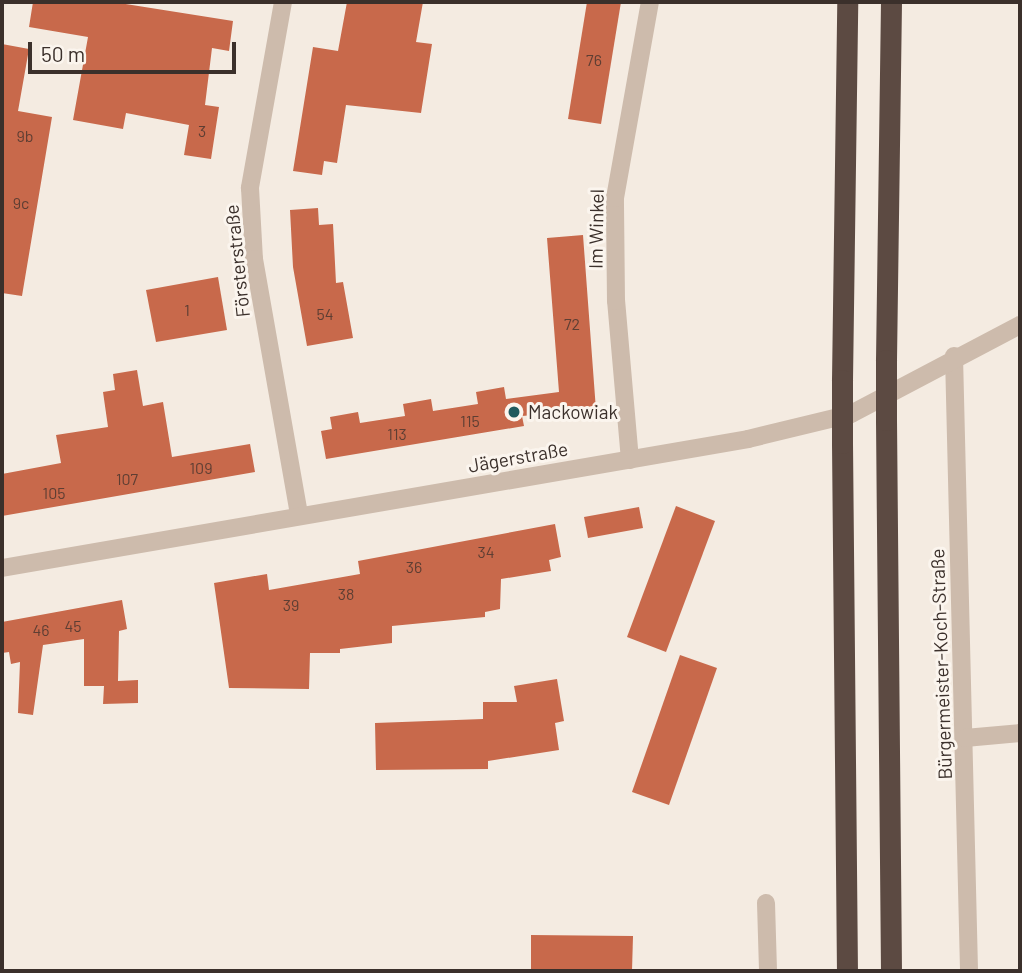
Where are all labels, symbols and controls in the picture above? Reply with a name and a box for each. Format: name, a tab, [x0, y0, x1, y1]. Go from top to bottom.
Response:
scale bar	[32, 28, 240, 72]
text: 50 m	[41, 41, 85, 66]
house number: 76	[586, 50, 602, 70]
house number: 3	[198, 121, 206, 141]
house number: 9b	[16, 126, 34, 146]
street label: Im Winkel	[584, 189, 608, 269]
house number: 9c	[13, 193, 29, 213]
street label: Försterstraße	[220, 204, 254, 318]
house number: 1	[184, 300, 190, 320]
house number: 54	[316, 304, 334, 324]
house number: 72	[564, 314, 580, 334]
place label: Mackowiak	[528, 401, 618, 423]
marker: Mackowiak	[506, 404, 522, 420]
house number: 115	[460, 411, 480, 431]
house number: 113	[387, 424, 407, 444]
street label: Jägerstraße	[466, 437, 570, 477]
house number: 109	[190, 458, 212, 478]
house number: 107	[116, 469, 138, 489]
house number: 105	[43, 483, 65, 503]
house number: 34	[477, 542, 495, 562]
street label: Bürgermeister-Koch-Straße	[926, 548, 956, 780]
house number: 36	[406, 557, 422, 577]
house number: 38	[338, 584, 354, 604]
house number: 39	[283, 595, 299, 615]
house number: 45	[64, 616, 82, 636]
house number: 46	[32, 620, 50, 640]

